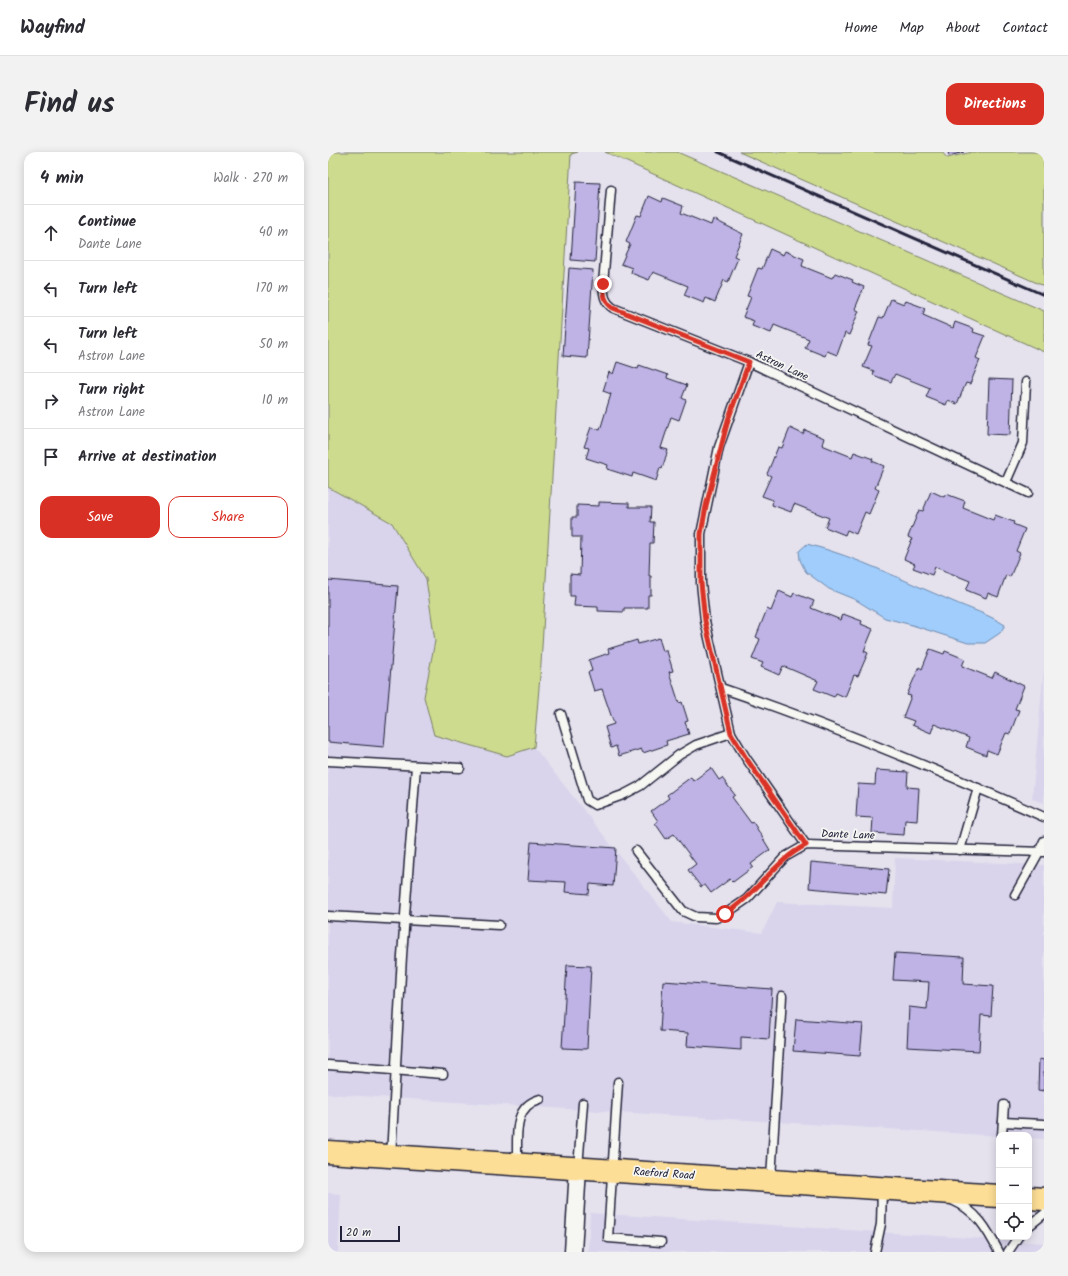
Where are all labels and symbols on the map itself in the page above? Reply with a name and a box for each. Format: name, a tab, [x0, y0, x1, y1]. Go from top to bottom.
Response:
route end	[594, 275, 612, 293]
street label: Astron Lane	[753, 346, 811, 386]
street label: Dante Lane	[821, 825, 875, 845]
route start	[716, 905, 734, 923]
street label: Raeford Road	[633, 1163, 696, 1185]
scale bar	[340, 1224, 400, 1243]

